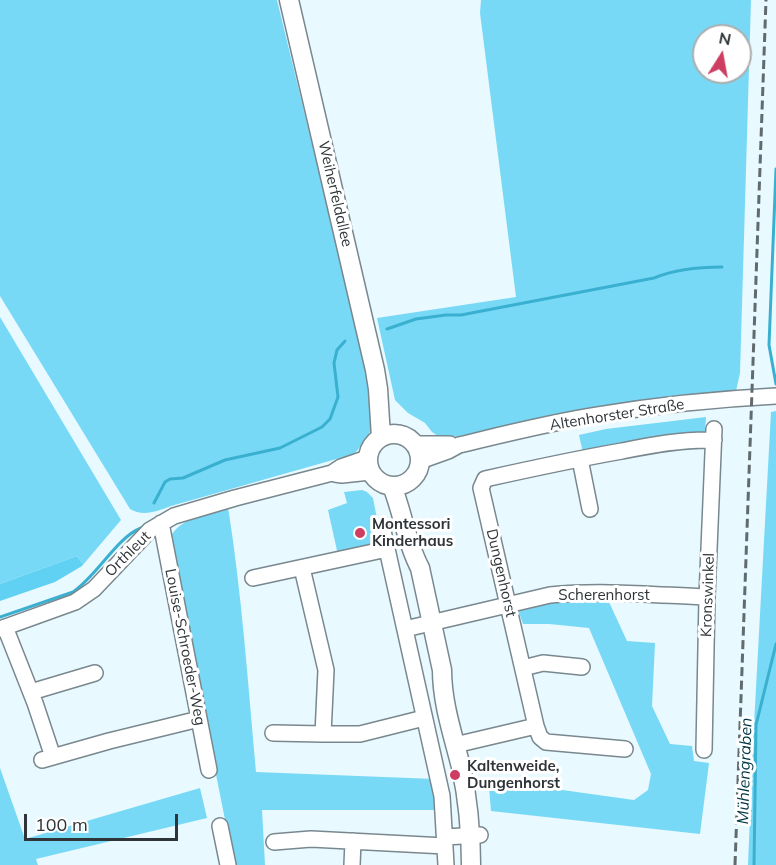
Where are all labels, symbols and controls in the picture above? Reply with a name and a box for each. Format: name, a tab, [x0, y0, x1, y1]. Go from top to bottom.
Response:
north arrow	[692, 24, 752, 84]
text: N	[717, 27, 733, 49]
street label: Weiherfeldallee	[314, 139, 356, 249]
street label: Altenhorster Straße	[548, 395, 686, 435]
place label: Montessori Kinderhaus	[372, 515, 453, 550]
marker: Montessori Kinderhaus	[353, 526, 367, 540]
street label: Orthleut	[101, 527, 155, 581]
street label: Dungenhorst	[482, 527, 520, 619]
street label: Kronswinkel	[698, 553, 718, 637]
street label: Louise-Schroeder-Weg	[161, 567, 209, 727]
street label: Scherenhorst	[558, 586, 650, 604]
water label: Mühlengraben	[734, 717, 756, 825]
place label: Kaltenweide, Dungenhorst	[467, 757, 560, 792]
marker: Kaltenweide, Dungenhorst	[448, 768, 462, 782]
scale bar	[27, 802, 182, 840]
text: 100 m	[35, 813, 88, 836]

